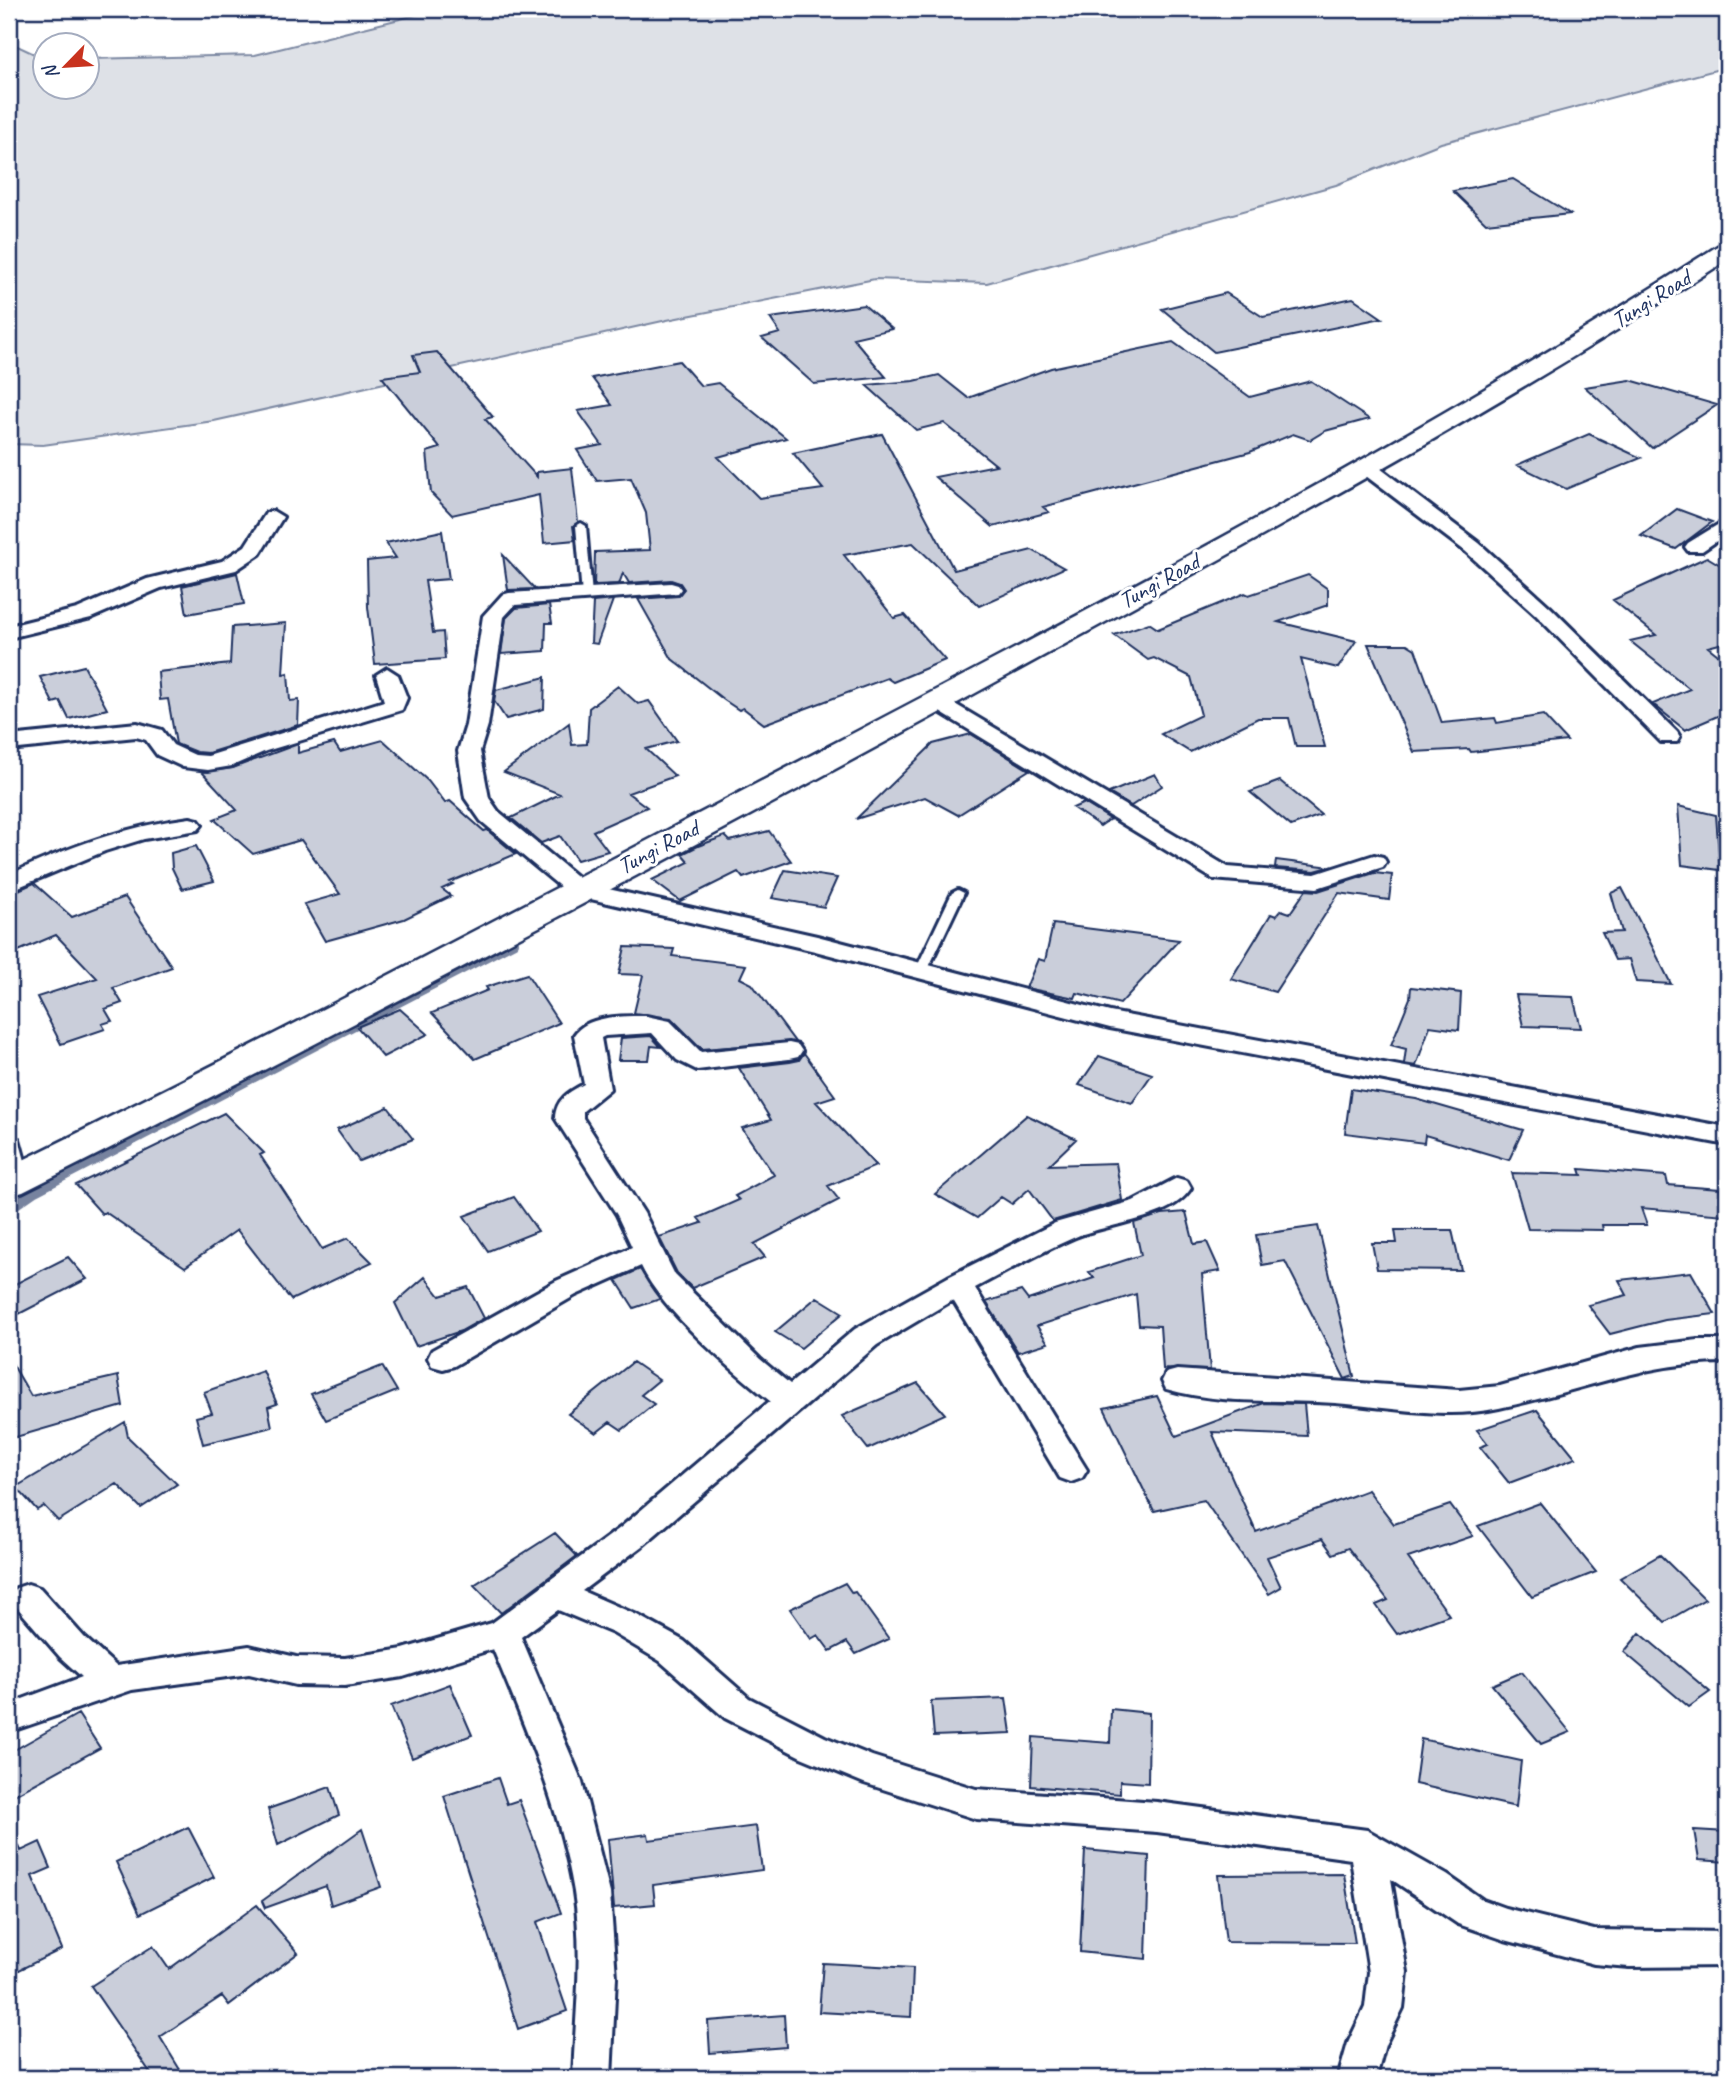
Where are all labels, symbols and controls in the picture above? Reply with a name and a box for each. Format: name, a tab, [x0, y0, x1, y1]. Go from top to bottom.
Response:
north arrow	[32, 32, 102, 102]
text: N	[37, 59, 65, 83]
street label: Tungi Road	[1606, 261, 1699, 335]
street label: Tungi Road	[1113, 545, 1208, 615]
street label: Tungi Road	[612, 812, 707, 881]

